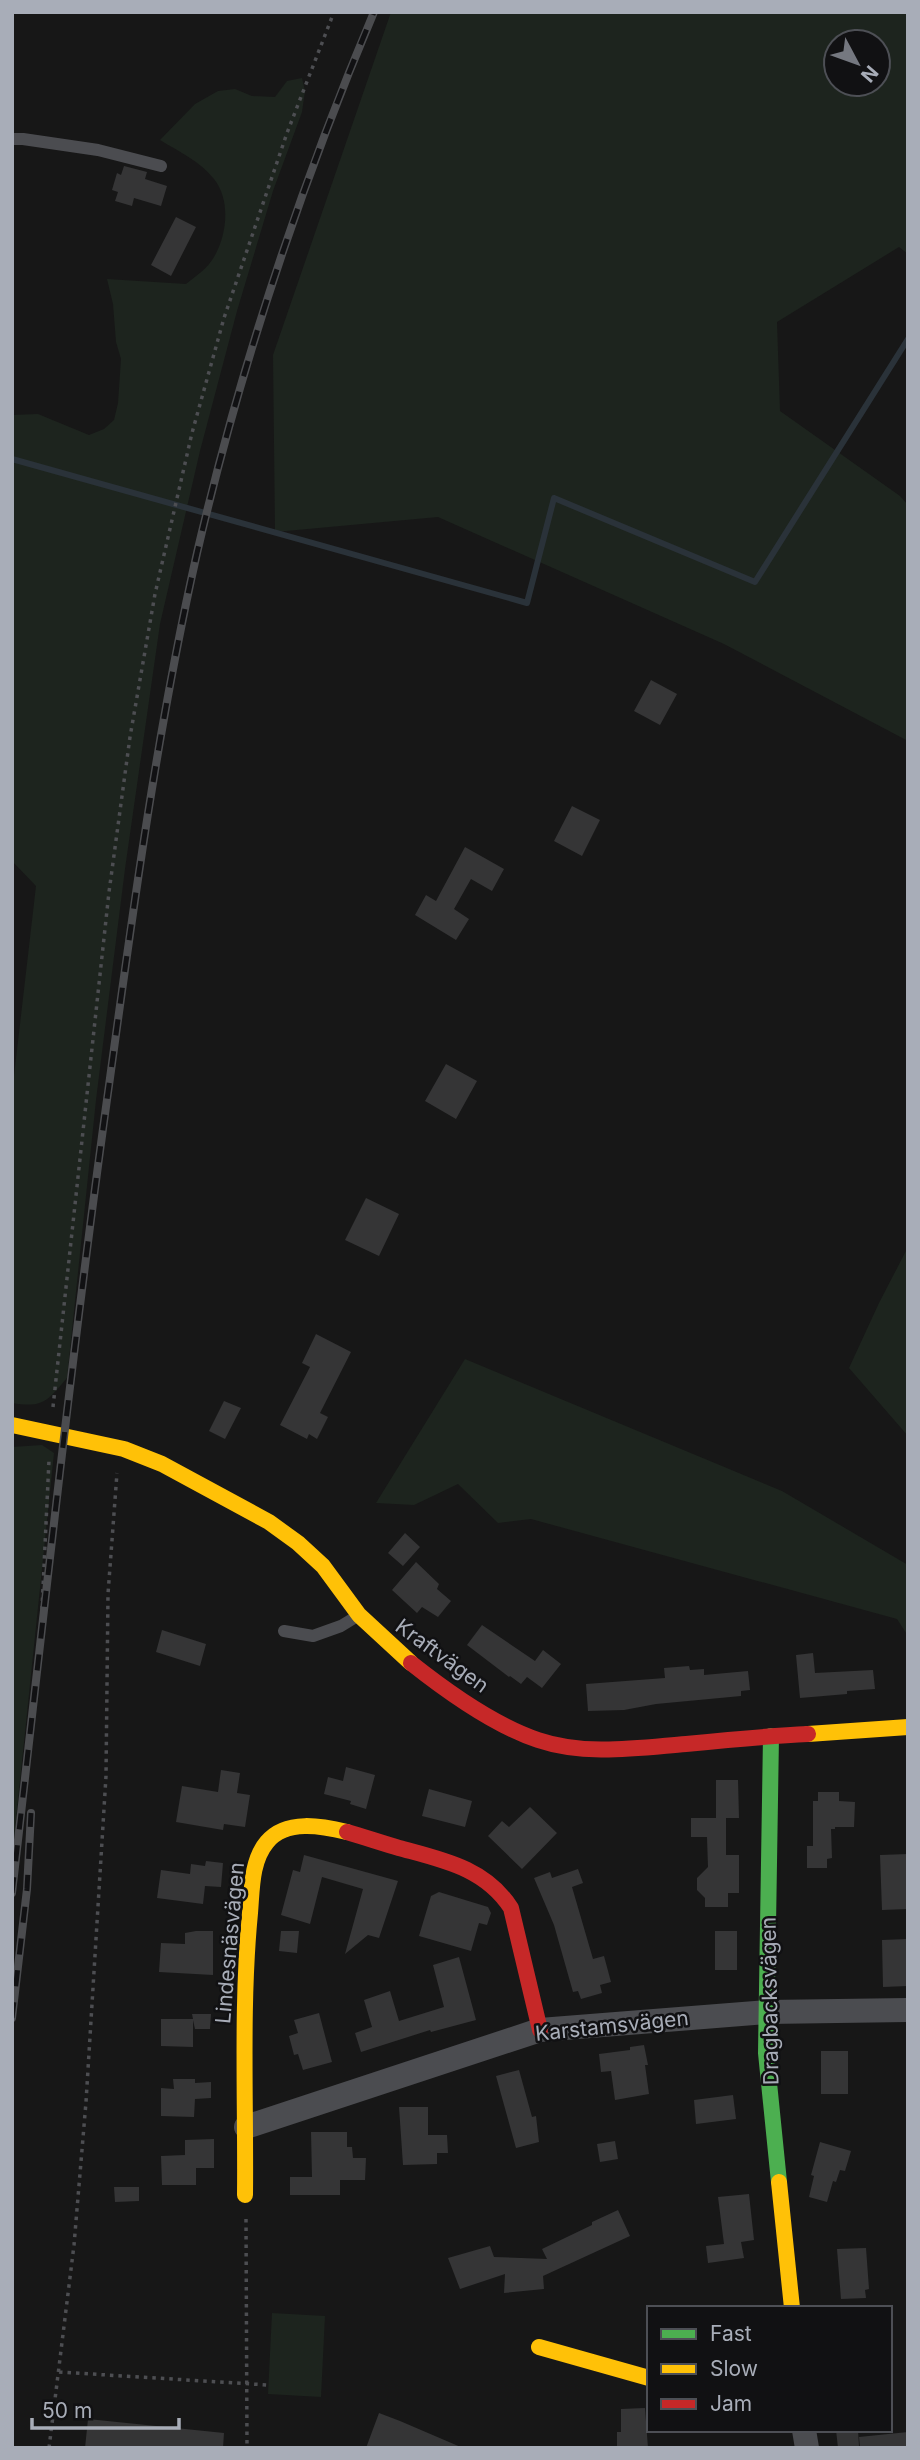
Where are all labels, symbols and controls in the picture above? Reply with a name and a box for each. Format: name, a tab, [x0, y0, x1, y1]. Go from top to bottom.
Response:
north arrow	[822, 28, 892, 98]
text: N	[856, 61, 883, 87]
street label: Kraftvägen	[391, 1613, 494, 1698]
street label: Lindesnäsvägen	[210, 1861, 249, 2025]
street label: Dragbacksvägen	[756, 1917, 783, 2085]
street label: Karstamsvägen	[534, 2005, 690, 2046]
legend	[647, 2306, 892, 2432]
text: Fast	[710, 2321, 752, 2346]
text: Slow	[710, 2356, 758, 2381]
scale bar	[32, 2386, 178, 2430]
text: Jam	[710, 2391, 752, 2416]
text: 50 m	[42, 2398, 92, 2423]

